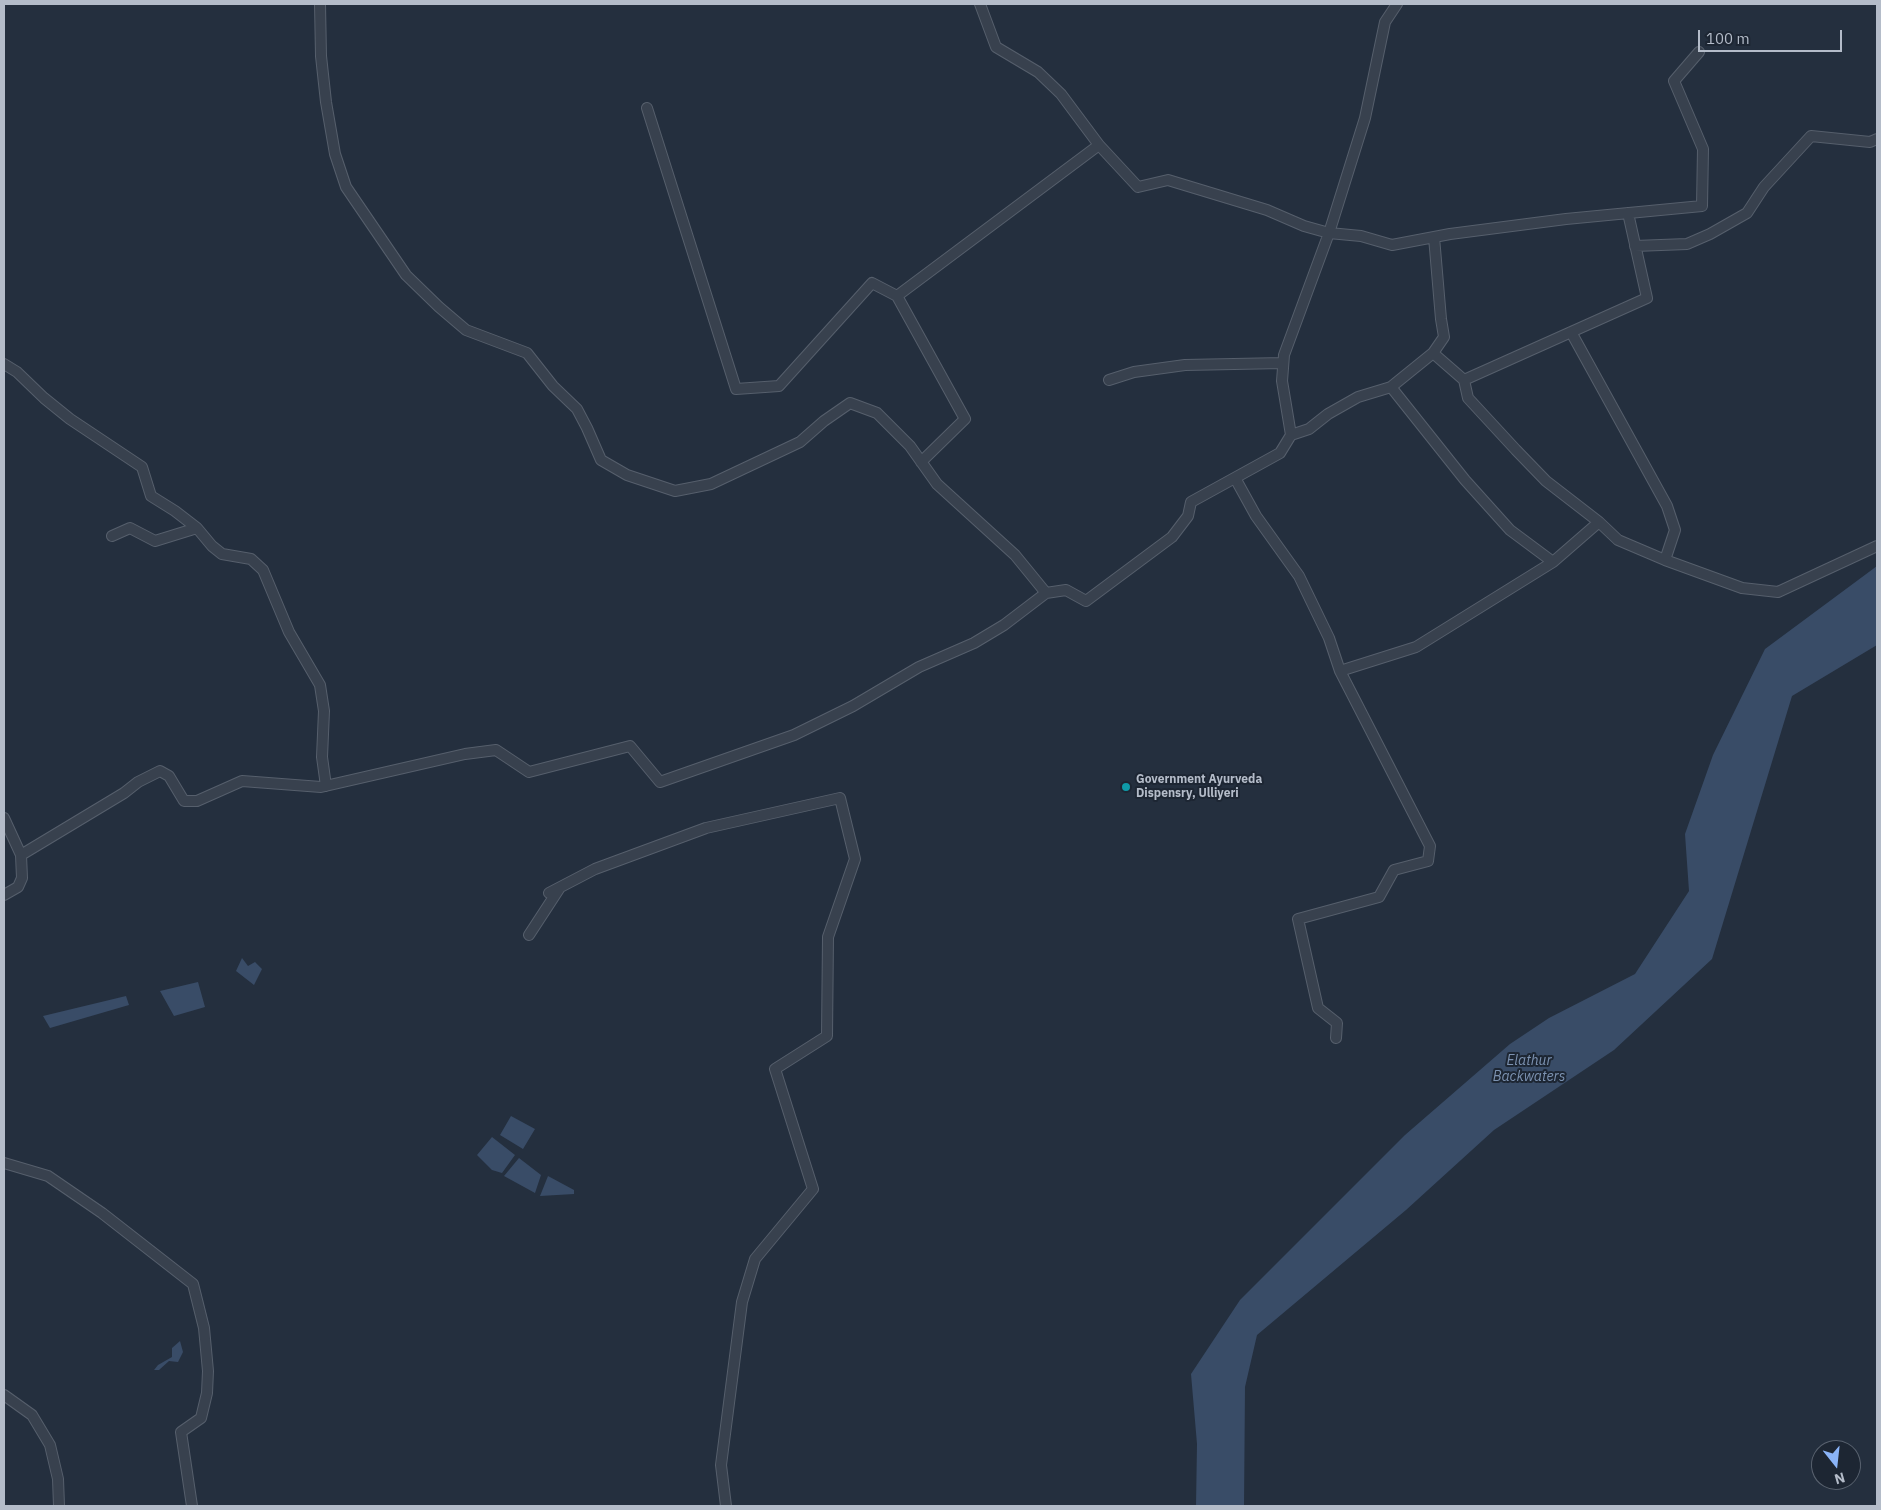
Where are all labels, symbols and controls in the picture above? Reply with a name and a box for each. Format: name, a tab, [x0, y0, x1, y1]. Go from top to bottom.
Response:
scale bar	[1701, 20, 1845, 52]
text: 100 m	[1706, 29, 1750, 48]
place label: Government Ayurveda Dispensry, Ulliyeri	[1136, 773, 1262, 801]
marker: Government Ayurveda Dispensry, Ulliyeri	[1120, 781, 1132, 793]
water label: Elathur Backwaters	[1493, 1053, 1565, 1086]
north arrow	[1811, 1440, 1861, 1490]
text: N	[1833, 1468, 1847, 1489]

